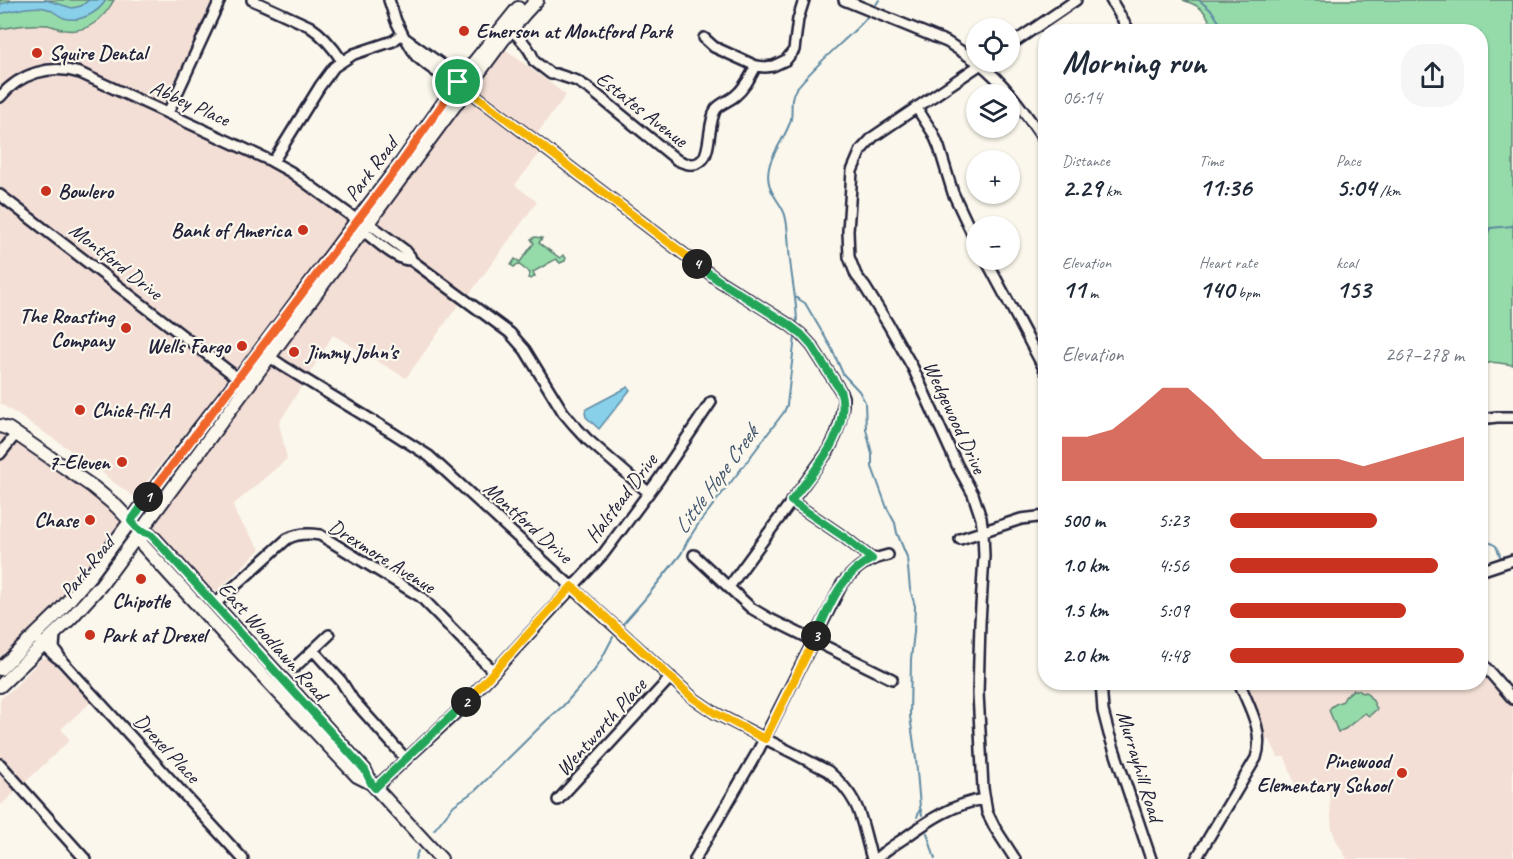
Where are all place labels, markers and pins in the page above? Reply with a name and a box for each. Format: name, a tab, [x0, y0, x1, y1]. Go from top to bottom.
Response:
place label: Emerson at Montford Park	[476, 18, 674, 44]
marker: Emerson at Montford Park	[457, 24, 471, 38]
place label: Squire Dental	[49, 40, 151, 66]
marker: Squire Dental	[30, 46, 44, 60]
pin	[432, 56, 483, 107]
place label: Bowlero	[58, 178, 115, 204]
marker: Bowlero	[39, 184, 53, 198]
place label: Bank of America	[171, 217, 292, 243]
marker: Bank of America	[296, 223, 310, 237]
pin: 4	[682, 249, 712, 279]
place label: The Roasting Company	[19, 303, 116, 353]
marker: The Roasting Company	[119, 321, 133, 335]
place label: Wells Fargo	[147, 333, 231, 359]
marker: Wells Fargo	[235, 339, 249, 353]
place label: Jimmy John's	[304, 339, 400, 365]
marker: Jimmy John's	[287, 345, 301, 359]
place label: Chick-fil-A	[92, 397, 171, 423]
marker: Chick-fil-A	[73, 403, 87, 417]
place label: 7-Eleven	[48, 449, 111, 475]
marker: 7-Eleven	[115, 455, 129, 469]
pin: 1	[133, 482, 163, 512]
place label: Chase	[34, 507, 80, 533]
marker: Chase	[83, 513, 97, 527]
marker: Chipotle	[134, 572, 148, 586]
place label: Chipotle	[112, 588, 172, 614]
pin: 3	[801, 621, 831, 651]
place label: Park at Drexel	[102, 622, 211, 648]
marker: Park at Drexel	[83, 628, 97, 642]
pin: 2	[451, 687, 481, 717]
place label: Pinewood Elementary School	[1257, 748, 1394, 798]
marker: Pinewood Elementary School	[1395, 766, 1409, 780]

